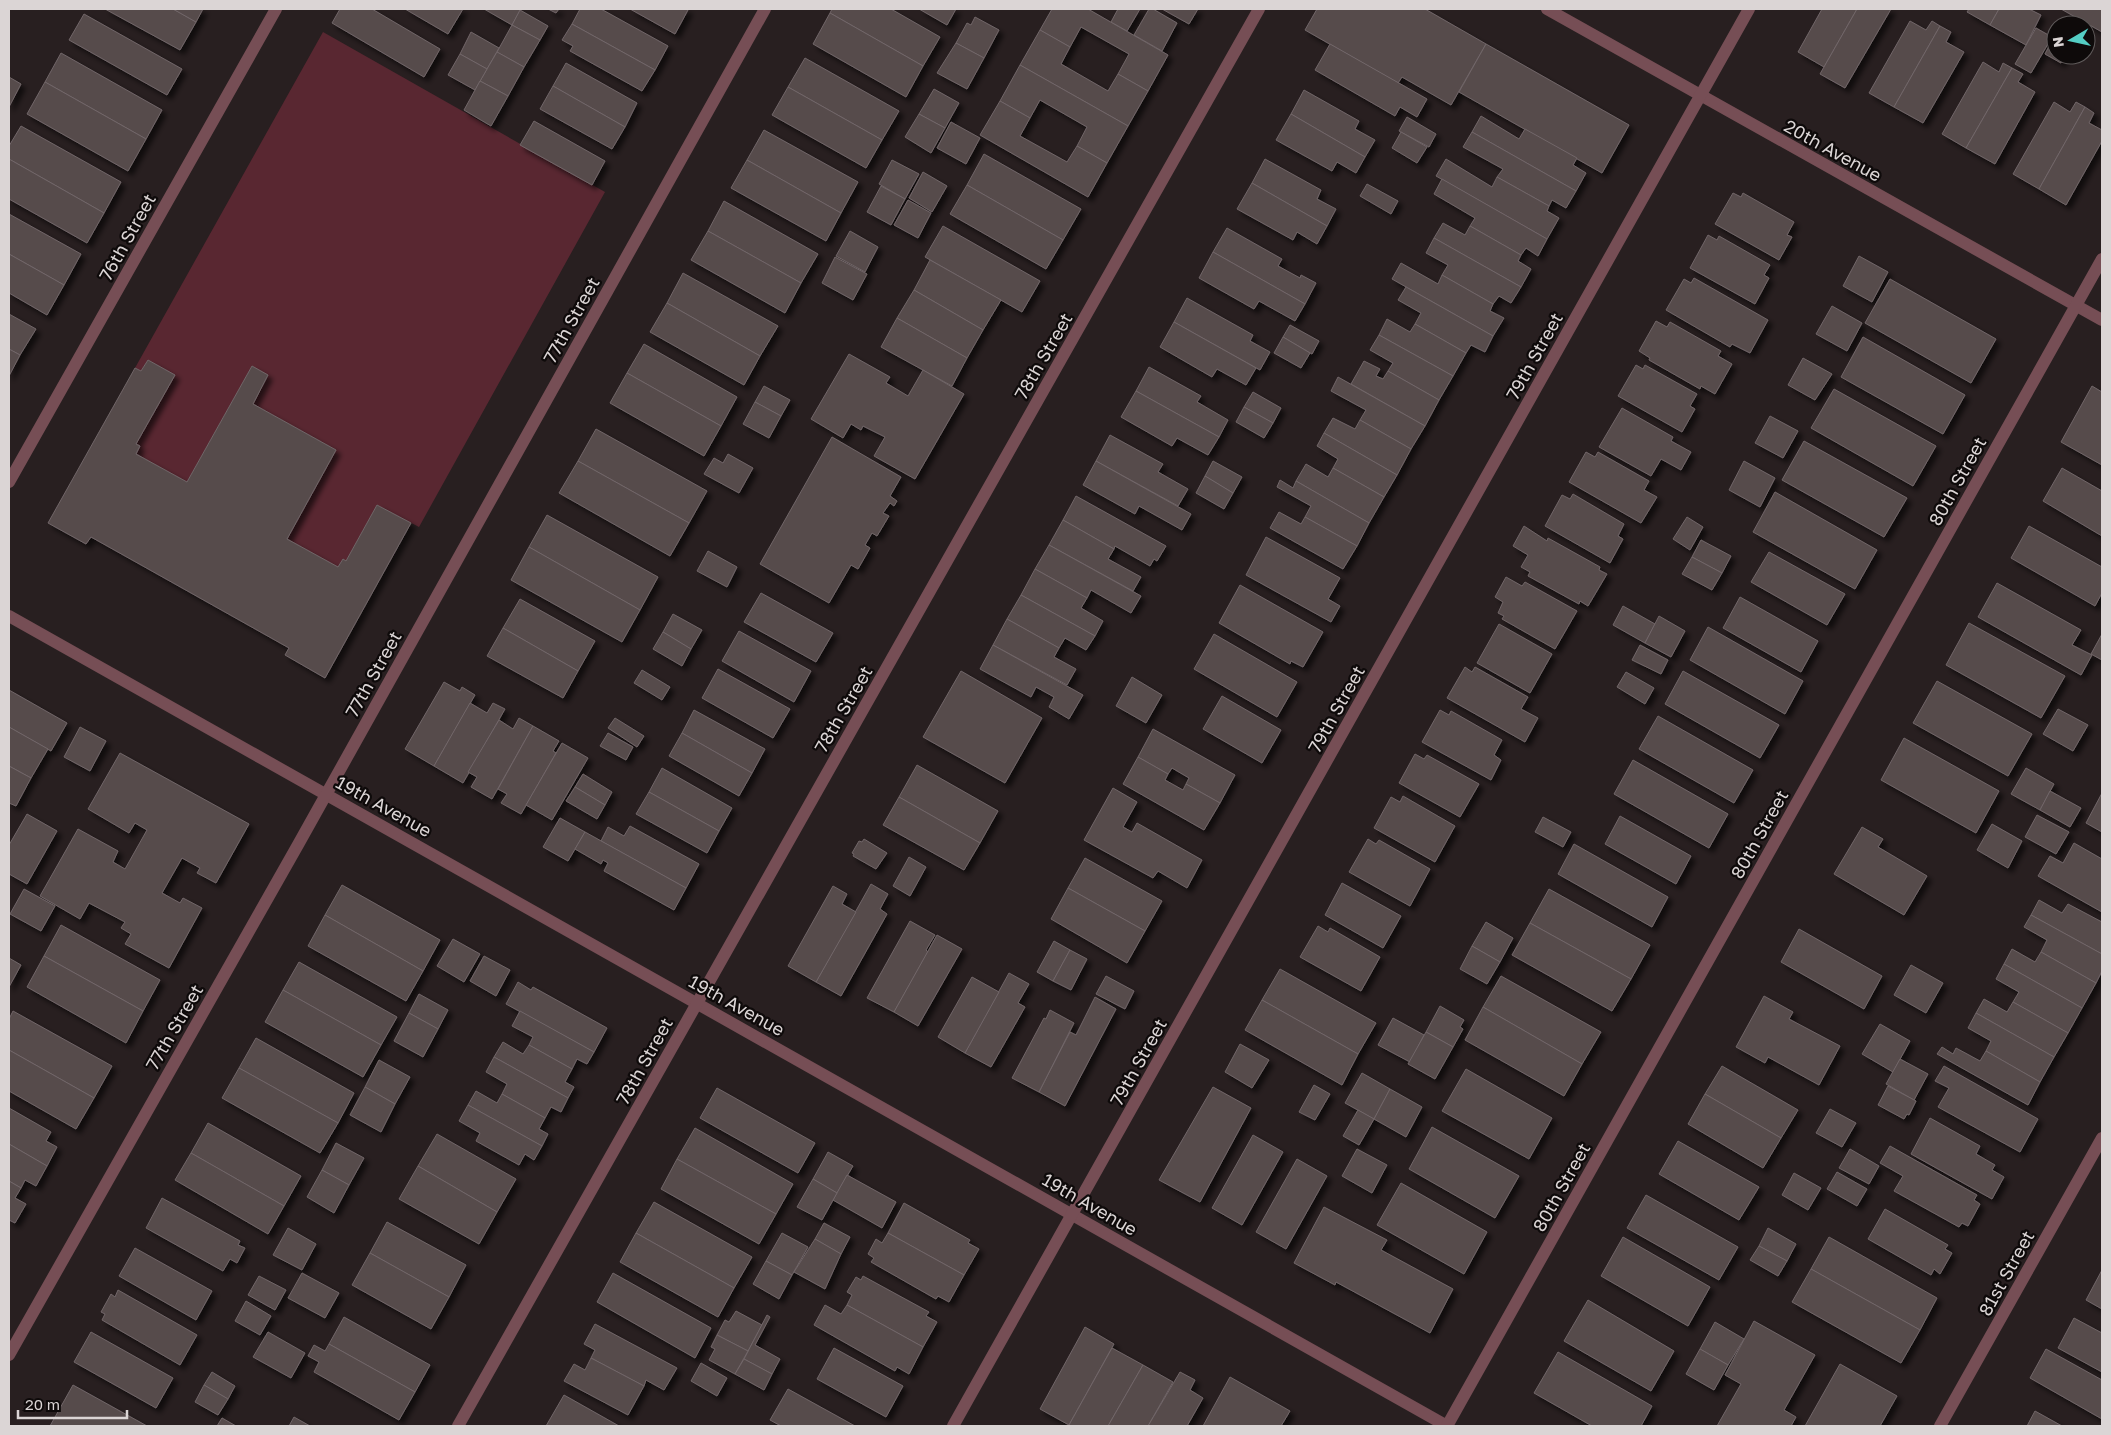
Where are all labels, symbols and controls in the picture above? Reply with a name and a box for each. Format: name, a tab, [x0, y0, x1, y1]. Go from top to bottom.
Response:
north arrow	[2046, 15, 2096, 65]
text: N	[2048, 36, 2067, 49]
street label: 20th Avenue	[1780, 114, 1886, 186]
street label: 76th Street	[94, 189, 160, 285]
street label: 77th Street	[538, 273, 604, 367]
street label: 79th Street	[1501, 308, 1567, 404]
street label: 78th Street	[1009, 309, 1077, 403]
street label: 80th Street	[1924, 433, 1990, 529]
street label: 77th Street	[340, 627, 406, 721]
street label: 79th Street	[1303, 661, 1369, 757]
street label: 78th Street	[809, 662, 877, 756]
street label: 19th Avenue	[332, 771, 436, 841]
street label: 80th Street	[1726, 786, 1792, 882]
street label: 19th Avenue	[685, 970, 789, 1040]
street label: 77th Street	[141, 980, 207, 1074]
street label: 78th Street	[611, 1013, 677, 1109]
street label: 79th Street	[1105, 1014, 1171, 1110]
street label: 80th Street	[1528, 1139, 1594, 1235]
street label: 19th Avenue	[1039, 1168, 1141, 1240]
street label: 81st Street	[1974, 1226, 2038, 1320]
scale bar	[18, 1388, 126, 1420]
text: 20 m	[25, 1395, 60, 1413]

